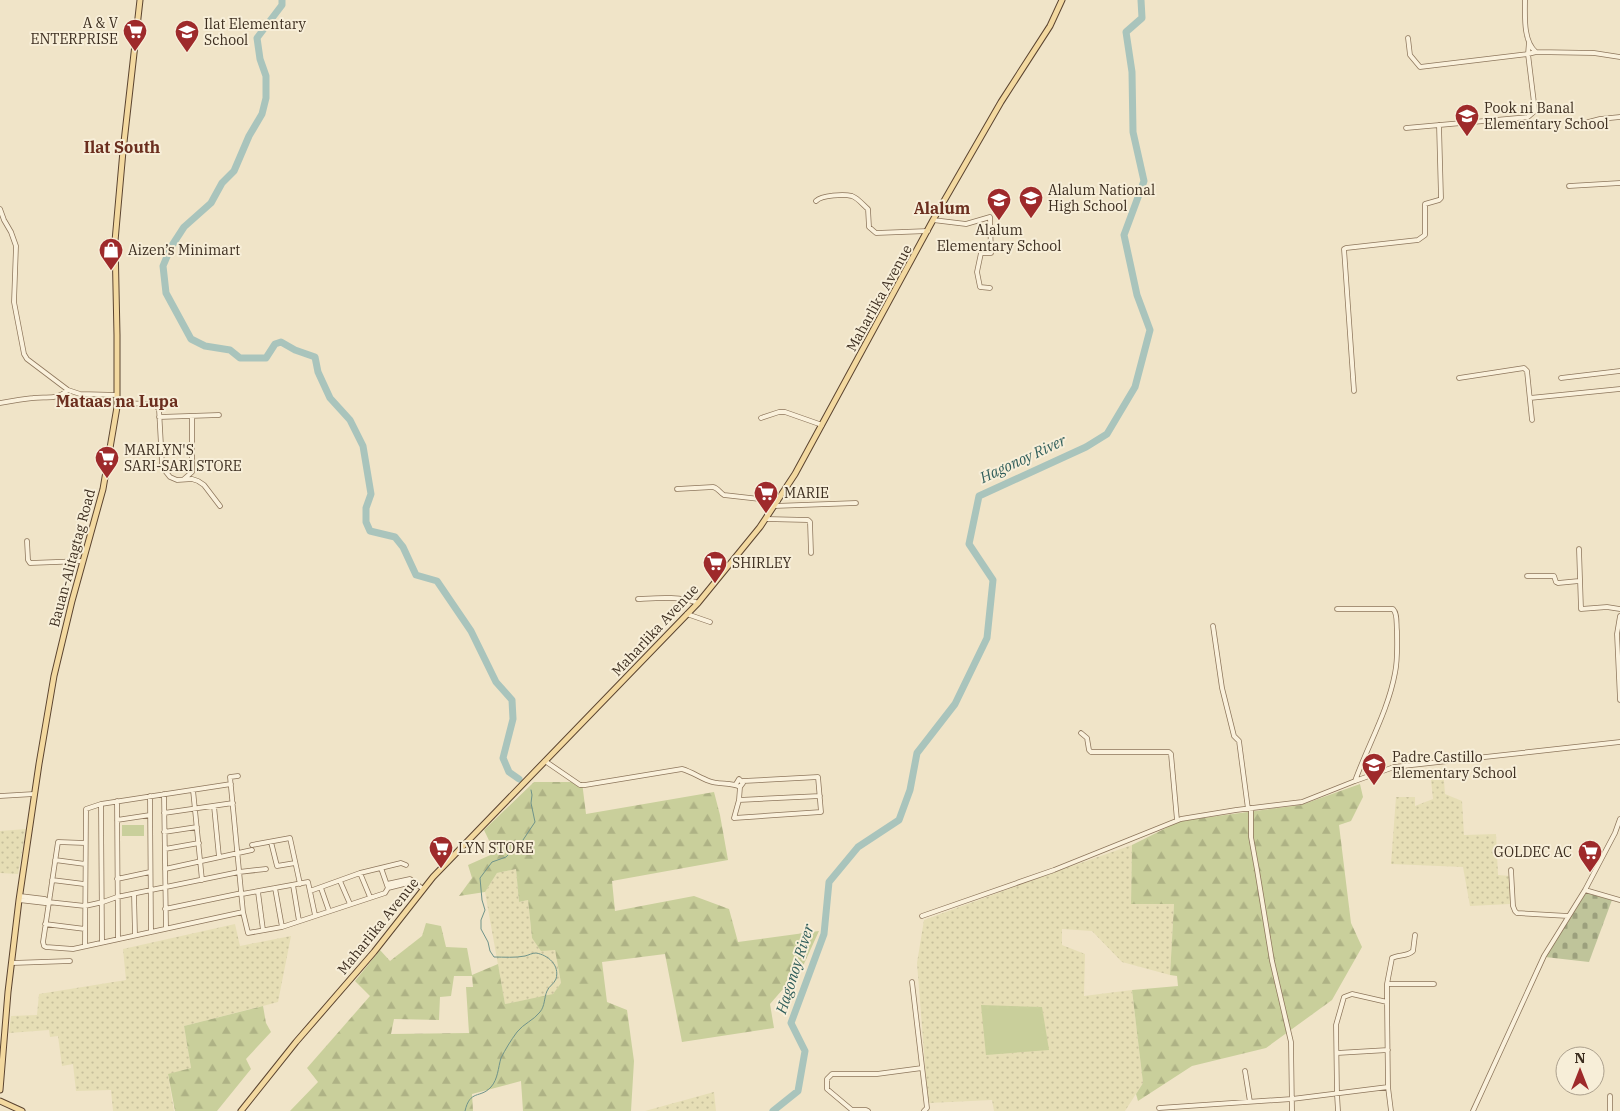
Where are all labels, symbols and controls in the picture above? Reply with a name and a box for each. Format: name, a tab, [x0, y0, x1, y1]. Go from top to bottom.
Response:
place label: A & V ENTERPRISE	[30, 14, 118, 48]
place label: Ilat Elementary School	[204, 15, 306, 49]
supermarket icon: A & V ENTERPRISE	[122, 18, 148, 52]
school or university icon: Ilat Elementary School	[174, 19, 200, 53]
place label: Pook ni Banal Elementary School	[1484, 99, 1609, 133]
school or university icon: Pook ni Banal Elementary School	[1454, 103, 1480, 137]
district label: Ilat South	[84, 137, 160, 157]
place label: Alalum National High School	[1048, 181, 1155, 215]
school or university icon: Alalum National High School	[1018, 185, 1044, 219]
school or university icon: Alalum Elementary School	[986, 187, 1012, 221]
district label: Alalum	[914, 198, 971, 218]
place label: Alalum Elementary School	[937, 221, 1061, 255]
shop icon: Aizen’s Minimart	[98, 237, 124, 271]
place label: Aizen’s Minimart	[128, 241, 240, 259]
street label: Maharlika Avenue	[842, 241, 916, 355]
district label: Mataas na Lupa	[56, 391, 178, 411]
water label: Hagonoy River	[976, 430, 1069, 487]
place label: MARLYN'S SARI-SARI STORE	[124, 441, 242, 475]
supermarket icon: MARLYN'S SARI-SARI STORE	[94, 445, 120, 479]
supermarket icon: MARIE	[753, 480, 779, 514]
place label: MARIE	[784, 484, 829, 502]
street label: Bauan-Alitagtag Road	[45, 486, 99, 629]
supermarket icon: SHIRLEY	[702, 550, 728, 584]
place label: SHIRLEY	[732, 554, 792, 572]
street label: Maharlika Avenue	[608, 580, 702, 680]
place label: Padre Castillo Elementary School	[1392, 748, 1517, 782]
school or university icon: Padre Castillo Elementary School	[1361, 752, 1387, 786]
supermarket icon: LYN STORE	[428, 835, 454, 869]
place label: LYN STORE	[458, 839, 534, 857]
supermarket icon: GOLDEC AC	[1577, 839, 1603, 873]
place label: GOLDEC AC	[1494, 843, 1572, 861]
street label: Maharlika Avenue	[333, 874, 423, 978]
water label: Hagonoy River	[771, 921, 818, 1017]
north arrow	[1555, 1046, 1605, 1096]
text: N	[1574, 1049, 1586, 1067]

